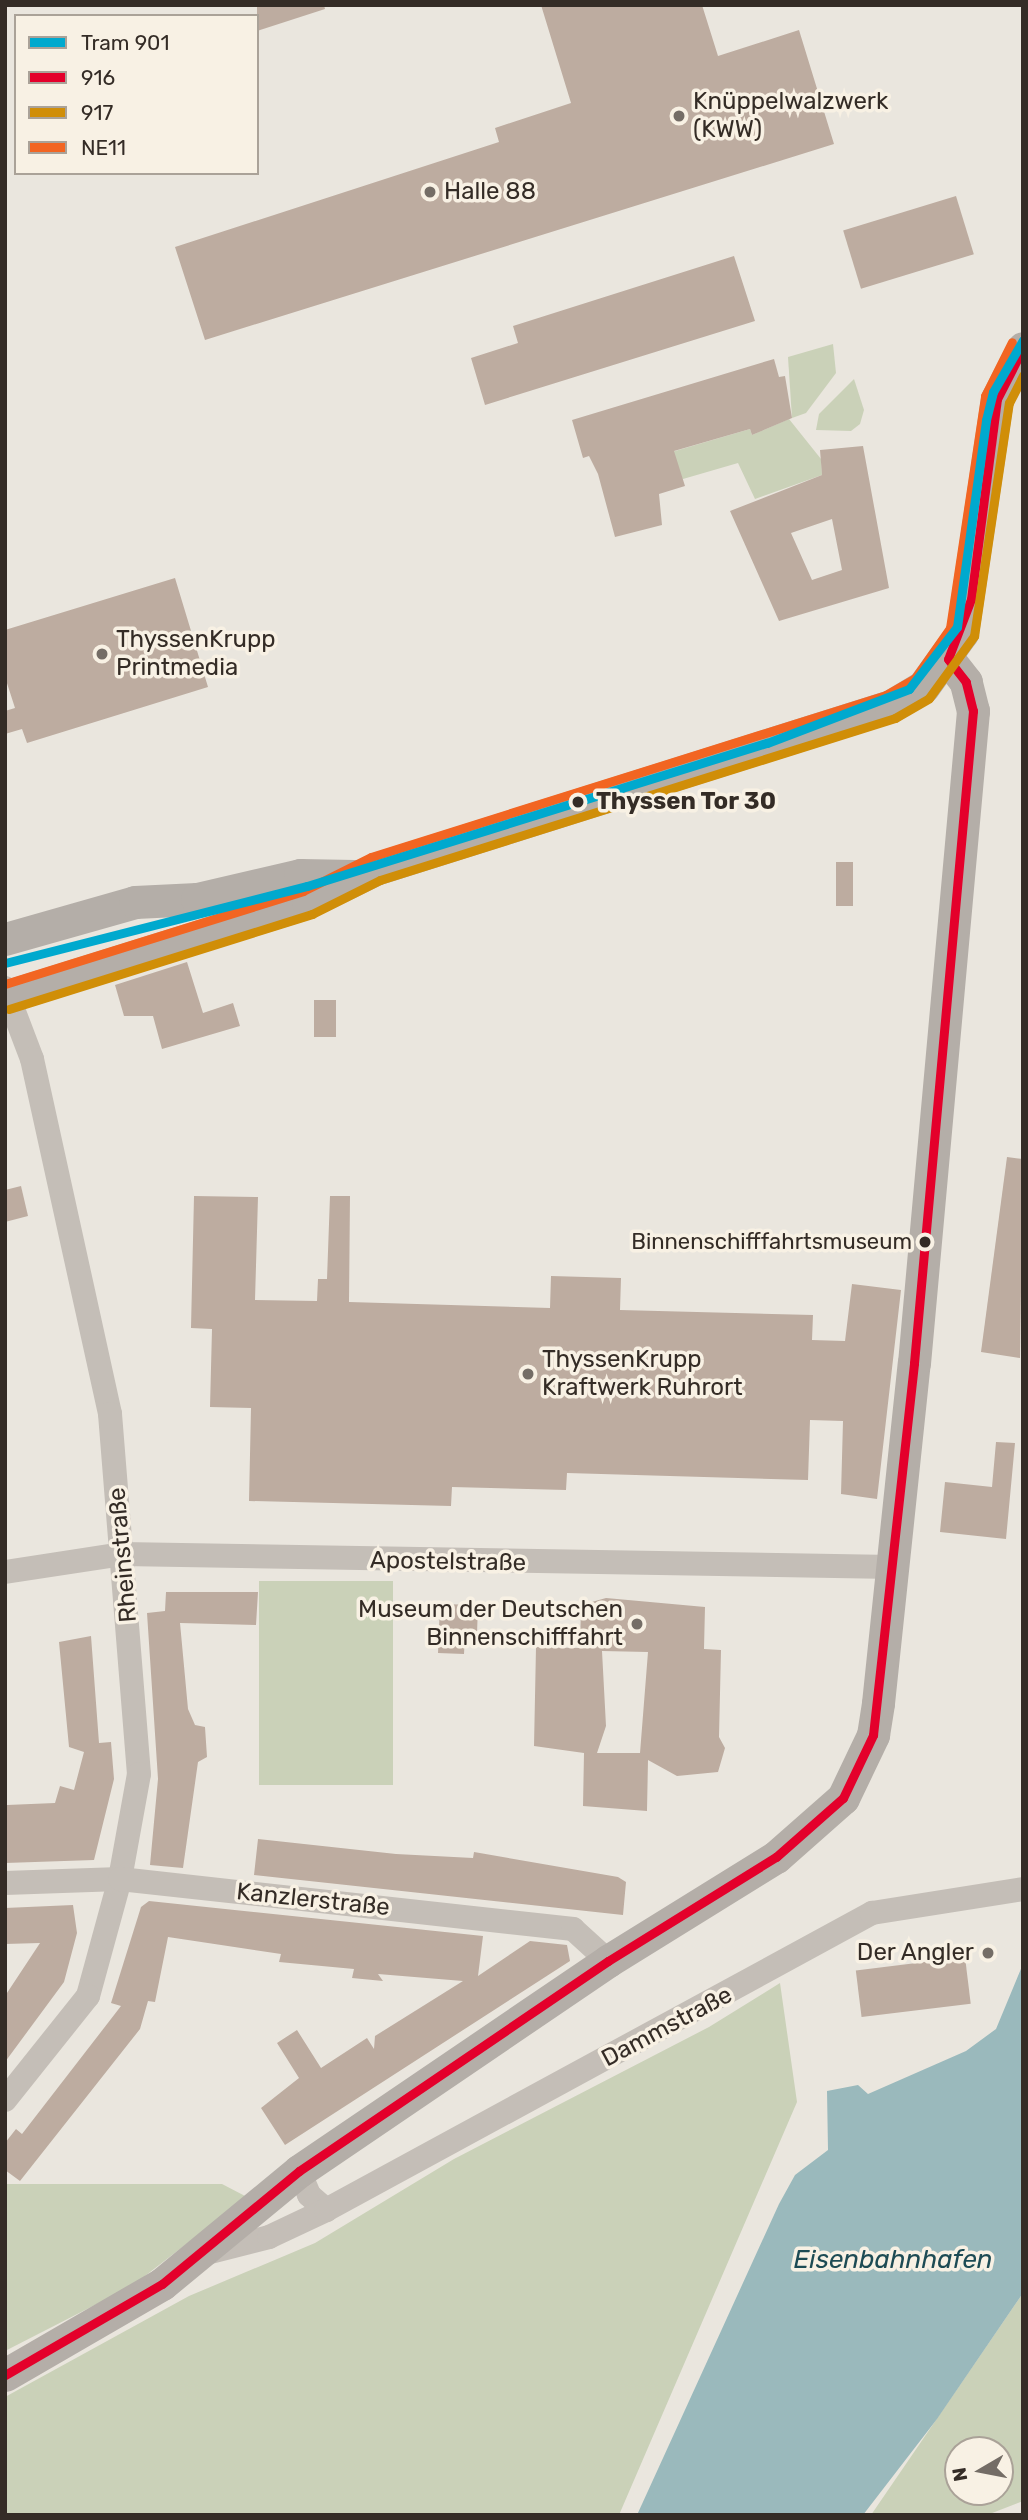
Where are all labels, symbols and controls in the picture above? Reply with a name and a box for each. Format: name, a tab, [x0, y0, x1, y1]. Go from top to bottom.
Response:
legend	[14, 14, 259, 175]
text: Tram 901	[81, 30, 169, 55]
text: 916	[81, 65, 115, 90]
place label: Knüppelwalzwerk (KWW)	[693, 88, 888, 144]
text: 917	[81, 100, 113, 125]
marker: Knüppelwalzwerk (KWW)	[671, 108, 687, 124]
text: NE11	[81, 135, 126, 160]
place label: Halle 88	[444, 178, 536, 206]
marker: Halle 88	[422, 184, 438, 200]
place label: ThyssenKrupp Printmedia	[116, 626, 276, 682]
marker: ThyssenKrupp Printmedia	[94, 646, 110, 662]
place label: Thyssen Tor 30	[596, 788, 777, 816]
marker: Thyssen Tor 30	[567, 791, 589, 813]
place label: Binnenschifffahrtsmuseum	[631, 1229, 912, 1255]
marker: Binnenschifffahrtsmuseum	[918, 1235, 932, 1249]
place label: ThyssenKrupp Kraftwerk Ruhrort	[542, 1346, 743, 1402]
marker: ThyssenKrupp Kraftwerk Ruhrort	[520, 1366, 536, 1382]
street label: Rheinstraße	[103, 1486, 143, 1624]
street label: Apostelstraße	[370, 1546, 526, 1578]
place label: Museum der Deutschen Binnenschifffahrt	[358, 1596, 623, 1652]
marker: Museum der Deutschen Binnenschifffahrt	[629, 1616, 645, 1632]
street label: Kanzlerstraße	[235, 1878, 391, 1922]
place label: Der Angler	[856, 1939, 974, 1967]
marker: Der Angler	[980, 1945, 996, 1961]
street label: Dammstraße	[597, 1981, 737, 2073]
water label: Eisenbahnhafen	[794, 2244, 992, 2276]
north arrow	[944, 2436, 1014, 2506]
text: N	[947, 2466, 972, 2483]

